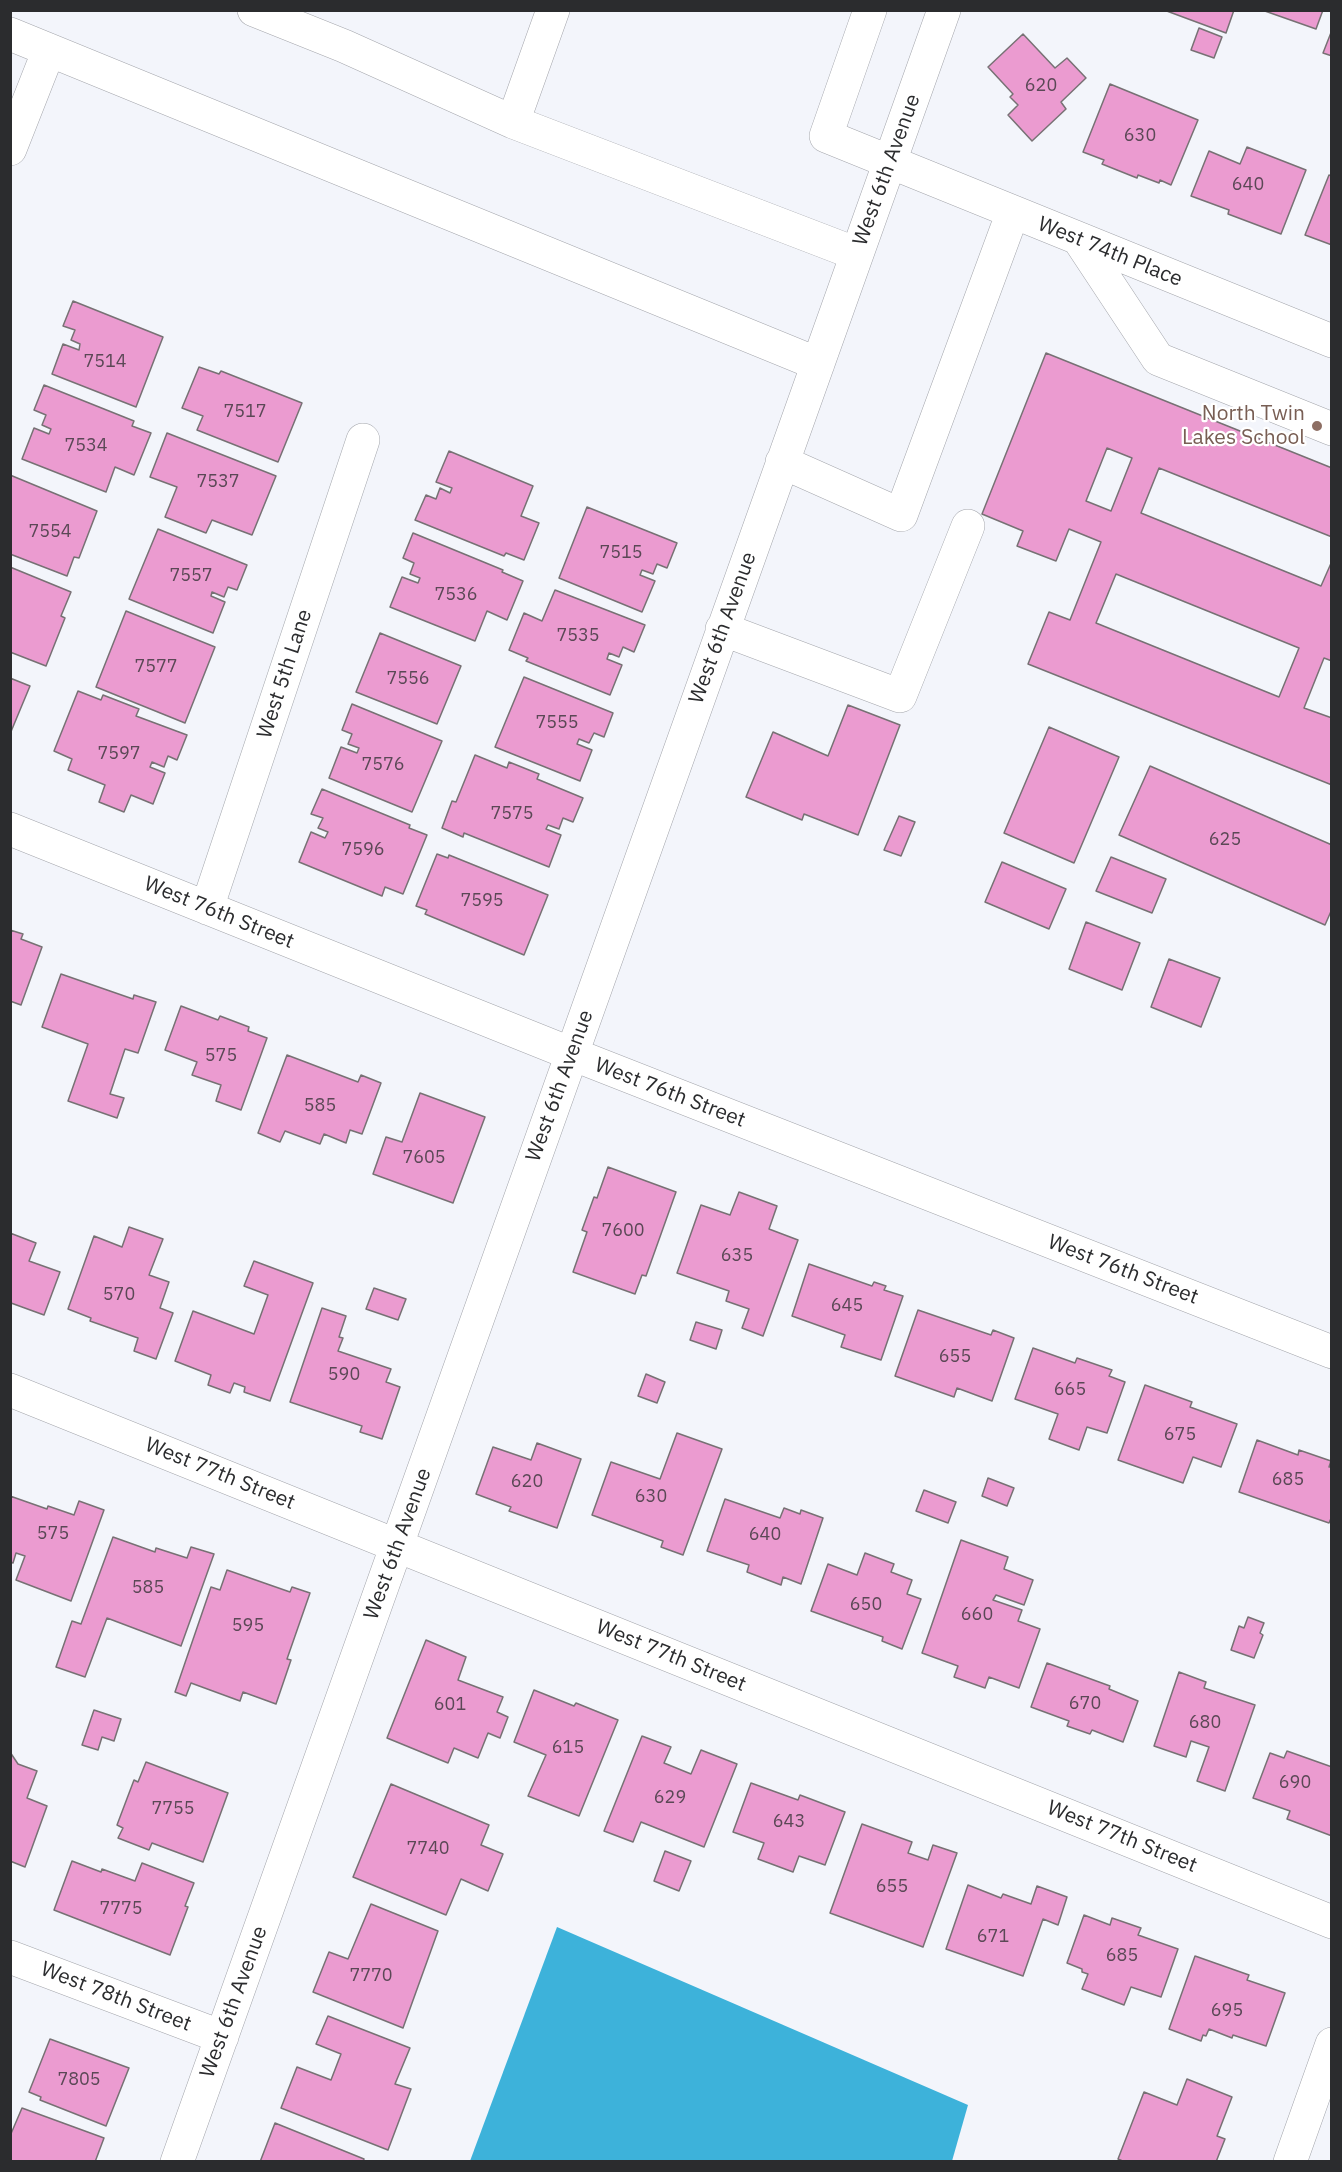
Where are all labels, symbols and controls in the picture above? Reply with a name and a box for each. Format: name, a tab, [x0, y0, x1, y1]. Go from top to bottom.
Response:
house number: 620	[1025, 75, 1057, 97]
street label: West 6th Avenue	[848, 91, 926, 249]
house number: 630	[1124, 125, 1156, 147]
house number: 640	[1232, 174, 1264, 196]
street label: West 74th Place	[1034, 212, 1186, 292]
house number: 7514	[83, 351, 127, 373]
house number: 7517	[223, 401, 267, 423]
place label: North Twin Lakes School	[1182, 401, 1305, 451]
marker: North Twin Lakes School	[1310, 419, 1324, 433]
house number: 7534	[64, 435, 108, 457]
house number: 7537	[196, 471, 240, 493]
house number: 7554	[28, 521, 72, 543]
house number: 7515	[599, 542, 643, 564]
street label: West 6th Avenue	[684, 549, 762, 707]
house number: 7557	[169, 565, 213, 587]
house number: 7536	[434, 584, 478, 606]
street label: West 5th Lane	[252, 606, 318, 742]
house number: 7535	[556, 625, 600, 647]
house number: 7577	[134, 656, 178, 678]
house number: 7556	[386, 668, 430, 690]
house number: 7555	[535, 712, 579, 734]
house number: 7597	[97, 743, 141, 765]
house number: 7576	[361, 754, 405, 776]
house number: 7575	[490, 803, 534, 825]
house number: 625	[1209, 829, 1241, 851]
house number: 7596	[341, 839, 385, 861]
street label: West 76th Street	[140, 871, 298, 955]
house number: 7595	[460, 890, 504, 912]
street label: West 6th Avenue	[521, 1007, 599, 1165]
house number: 575	[205, 1045, 237, 1067]
street label: West 76th Street	[591, 1053, 749, 1133]
house number: 585	[304, 1095, 336, 1117]
house number: 7605	[402, 1147, 446, 1169]
house number: 7600	[601, 1220, 645, 1242]
street label: West 76th Street	[1044, 1230, 1202, 1310]
house number: 635	[721, 1245, 753, 1267]
house number: 570	[103, 1284, 135, 1306]
house number: 645	[831, 1295, 863, 1317]
house number: 655	[939, 1346, 971, 1368]
house number: 590	[328, 1364, 360, 1386]
house number: 665	[1054, 1379, 1086, 1401]
house number: 675	[1164, 1424, 1196, 1446]
street label: West 77th Street	[141, 1432, 299, 1516]
street label: West 6th Avenue	[359, 1465, 437, 1623]
house number: 685	[1272, 1469, 1304, 1491]
house number: 620	[511, 1471, 543, 1493]
house number: 630	[635, 1486, 667, 1508]
house number: 575	[37, 1523, 69, 1545]
house number: 640	[749, 1524, 781, 1546]
house number: 585	[132, 1577, 164, 1599]
house number: 650	[850, 1594, 882, 1616]
house number: 660	[961, 1604, 993, 1626]
street label: West 77th Street	[592, 1614, 750, 1698]
house number: 595	[232, 1615, 264, 1637]
house number: 670	[1069, 1693, 1101, 1715]
house number: 601	[434, 1694, 466, 1716]
house number: 680	[1189, 1712, 1221, 1734]
house number: 615	[552, 1737, 584, 1759]
house number: 690	[1279, 1772, 1311, 1794]
house number: 629	[654, 1787, 686, 1809]
street label: West 77th Street	[1043, 1795, 1201, 1879]
house number: 7755	[151, 1798, 195, 1820]
house number: 643	[773, 1811, 805, 1833]
house number: 7740	[406, 1838, 450, 1860]
house number: 655	[876, 1876, 908, 1898]
house number: 7775	[99, 1898, 143, 1920]
street label: West 6th Avenue	[195, 1923, 273, 2081]
house number: 671	[977, 1926, 1009, 1948]
house number: 685	[1106, 1945, 1138, 1967]
street label: West 78th Street	[37, 1957, 195, 2037]
house number: 7770	[349, 1965, 393, 1987]
house number: 695	[1211, 2000, 1243, 2022]
house number: 7805	[57, 2069, 101, 2091]

